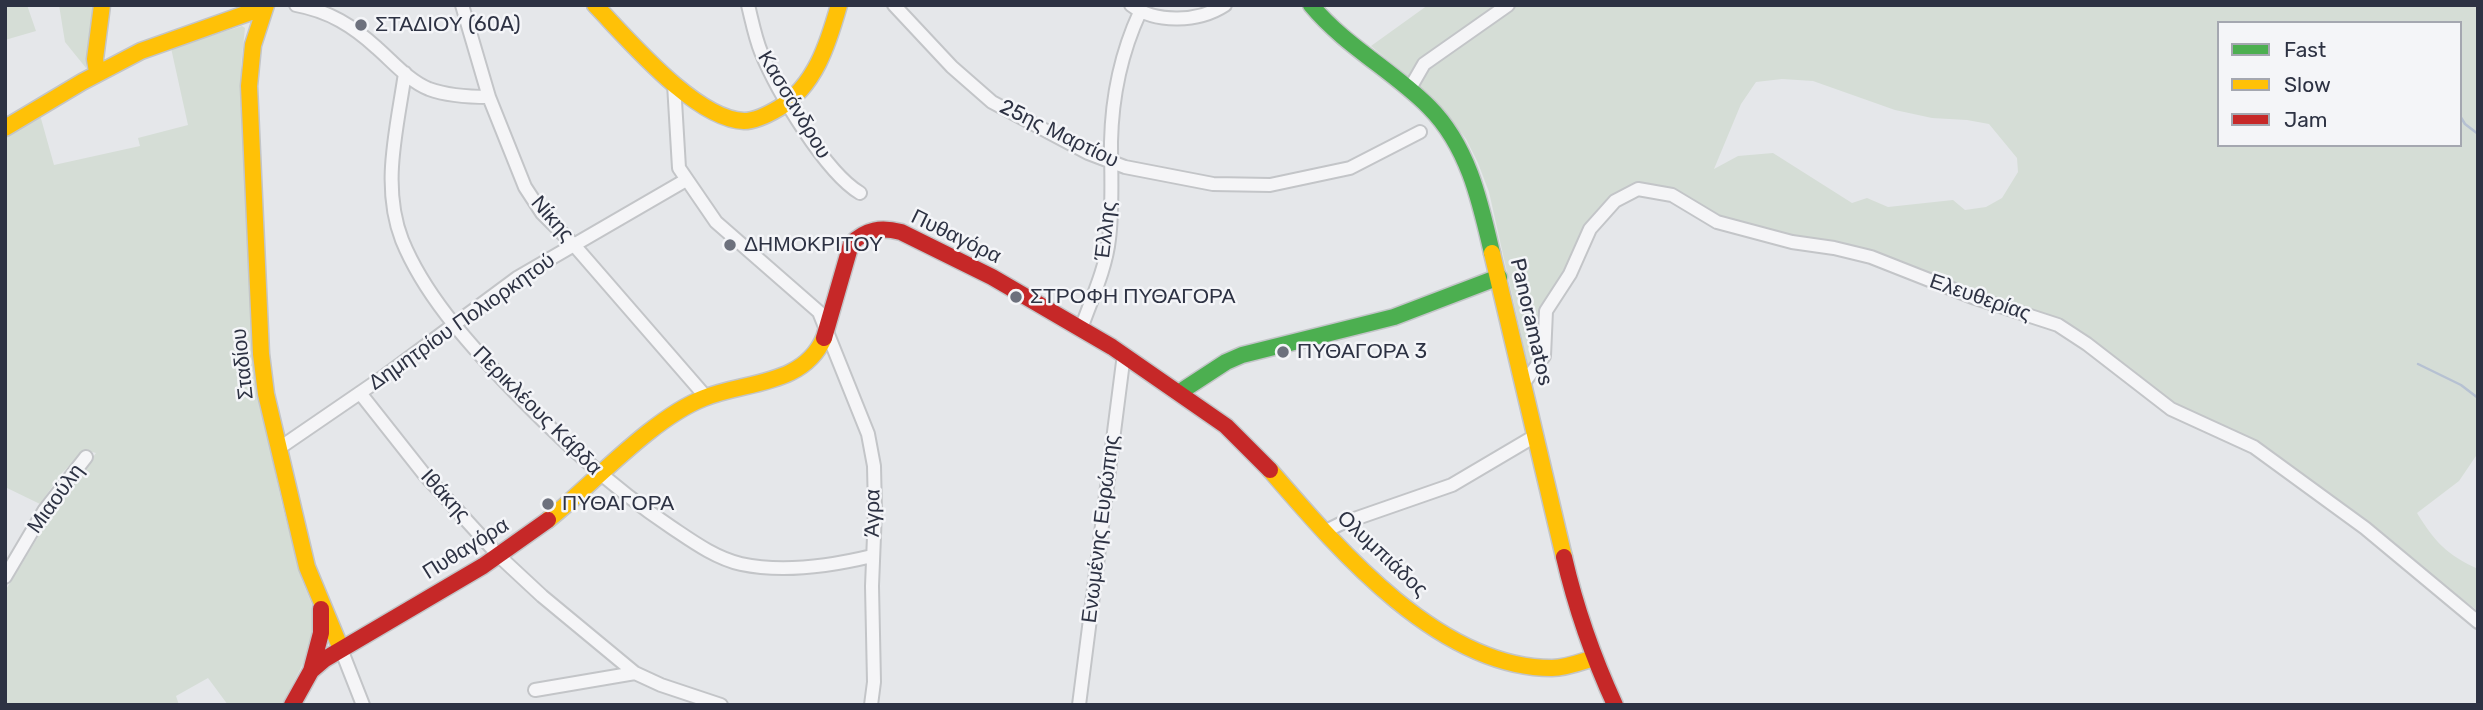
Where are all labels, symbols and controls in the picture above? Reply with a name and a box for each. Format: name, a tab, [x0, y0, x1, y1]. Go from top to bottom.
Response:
place label: ΣΤΑΔΙΟΥ (60A)	[375, 12, 521, 38]
marker: ΣΤΑΔΙΟΥ (60A)	[353, 17, 369, 33]
legend	[2217, 21, 2462, 147]
text: Fast	[2284, 37, 2326, 62]
street label: Κασσάνδρου	[752, 47, 836, 163]
text: Slow	[2284, 72, 2331, 97]
street label: 25ης Μαρτίου	[995, 94, 1123, 174]
text: Jam	[2284, 107, 2328, 132]
street label: Νίκης	[525, 191, 579, 247]
street label: Έλλης	[1090, 200, 1122, 262]
street label: Πυθαγόρα	[907, 204, 1005, 270]
place label: ΔΗΜΟΚΡΙΤΟΥ	[744, 232, 883, 258]
marker: ΔΗΜΟΚΡΙΤΟΥ	[722, 237, 738, 253]
street label: Δημητρίου Πολιορκητού	[364, 248, 560, 396]
street label: Panoramatos	[1504, 256, 1558, 388]
street label: Ελευθερίας	[1926, 269, 2034, 327]
place label: ΣΤΡΟΦΗ ΠΥΘΑΓΟΡΑ	[1030, 284, 1236, 310]
marker: ΣΤΡΟΦΗ ΠΥΘΑΓΟΡΑ	[1008, 289, 1024, 305]
street label: Σταδίου	[227, 327, 259, 401]
place label: ΠΥΘΑΓΟΡΑ 3	[1297, 339, 1427, 365]
street label: Περικλέους Κάβδα	[467, 341, 607, 481]
marker: ΠΥΘΑΓΟΡΑ 3	[1275, 344, 1291, 360]
street label: Ενωμένης Ευρώπης	[1077, 433, 1125, 625]
street label: Μιαούλη	[22, 459, 90, 539]
street label: Ιθάκης	[415, 465, 475, 527]
street label: Άγρα	[860, 489, 886, 537]
place label: ΠΥΘΑΓΟΡΑ	[562, 491, 674, 517]
marker: ΠΥΘΑΓΟΡΑ	[540, 496, 556, 512]
street label: Ολυμπιάδος	[1331, 506, 1433, 602]
street label: Πυθαγόρα	[418, 513, 514, 585]

